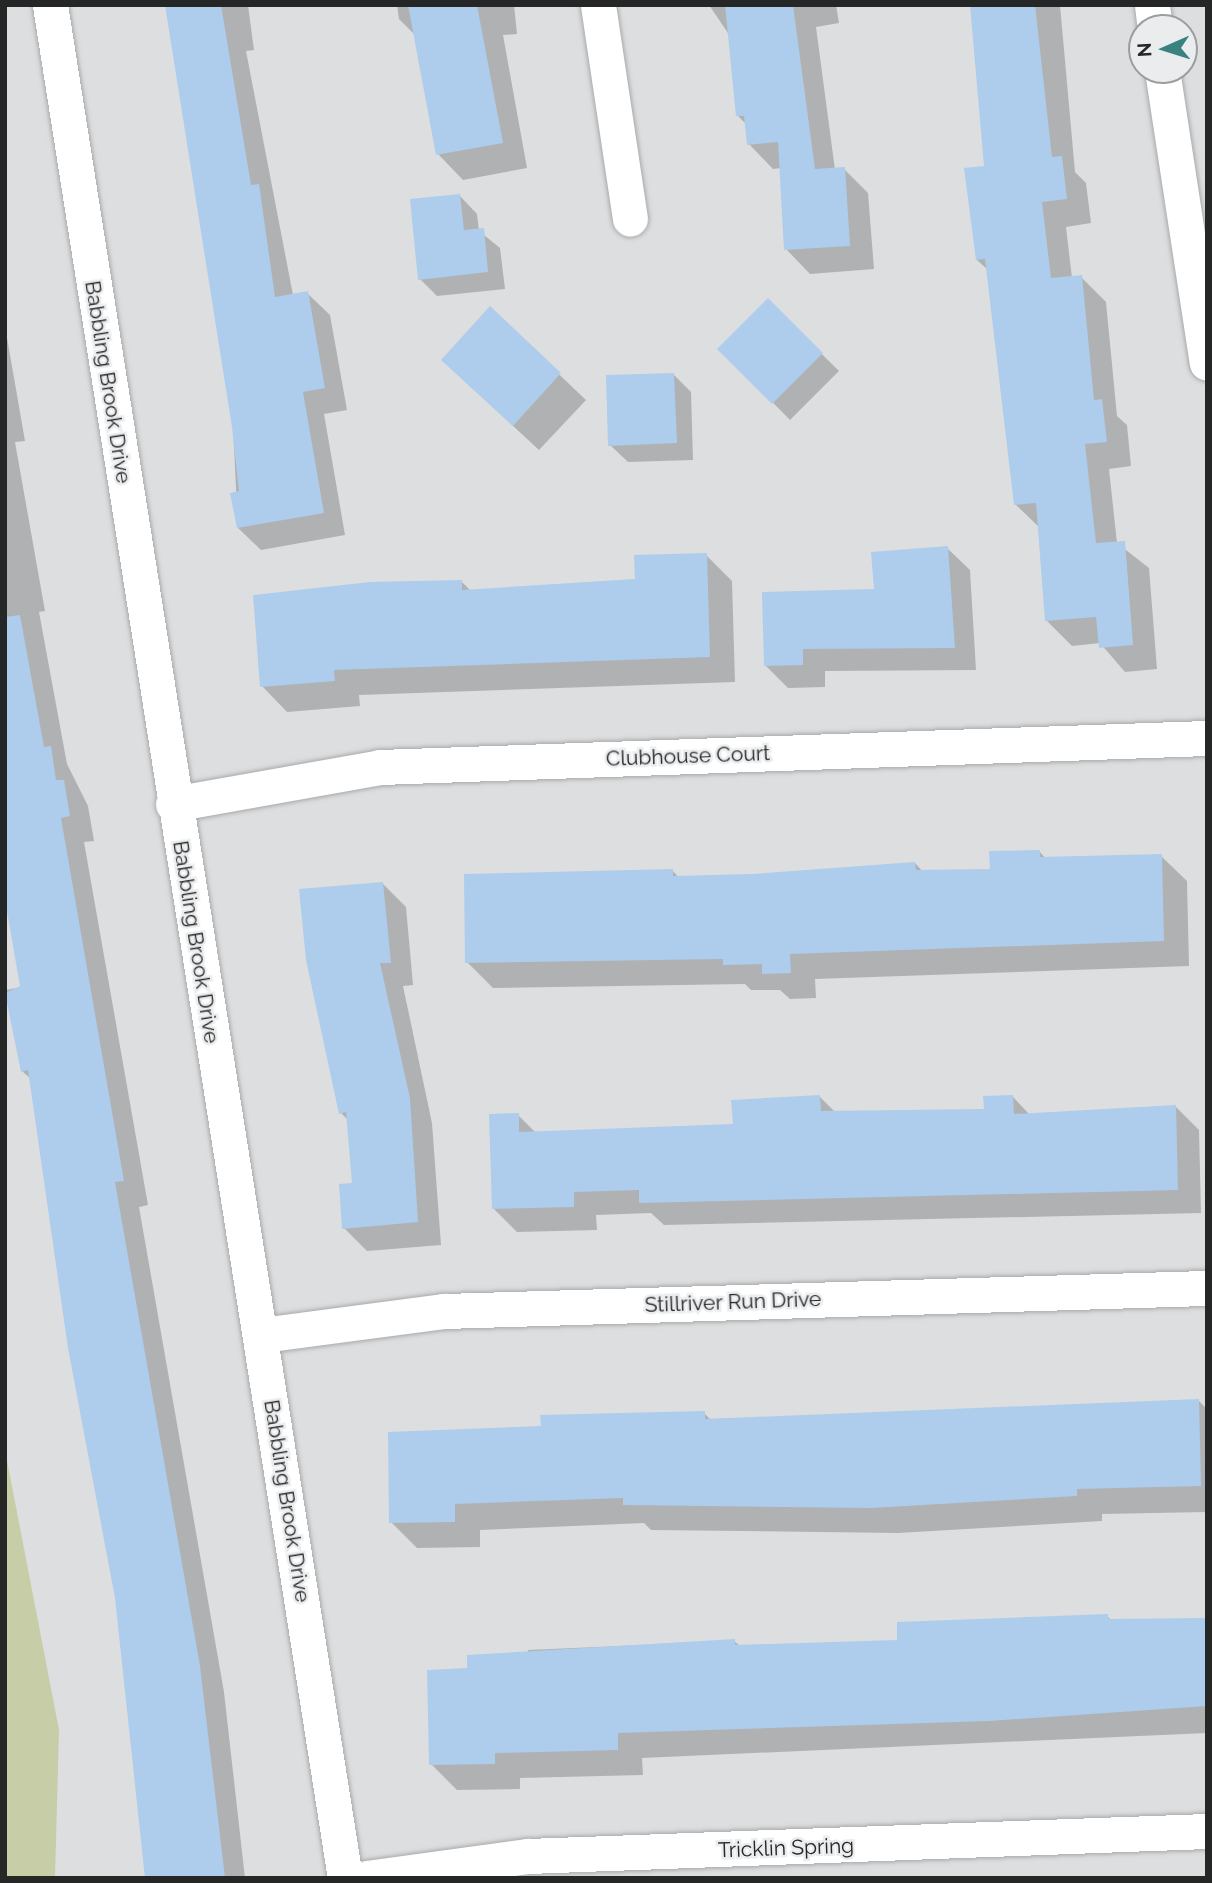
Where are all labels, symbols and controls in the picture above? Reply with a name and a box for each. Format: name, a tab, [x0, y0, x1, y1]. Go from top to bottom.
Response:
north arrow	[1128, 14, 1198, 84]
text: N	[1133, 42, 1155, 58]
street label: Babbling Brook Drive	[80, 279, 136, 485]
street label: Clubhouse Court	[605, 741, 771, 771]
street label: Babbling Brook Drive	[168, 839, 224, 1045]
street label: Stillriver Run Drive	[644, 1286, 822, 1318]
street label: Babbling Brook Drive	[259, 1398, 315, 1604]
street label: Tricklin Spring	[717, 1833, 855, 1863]

